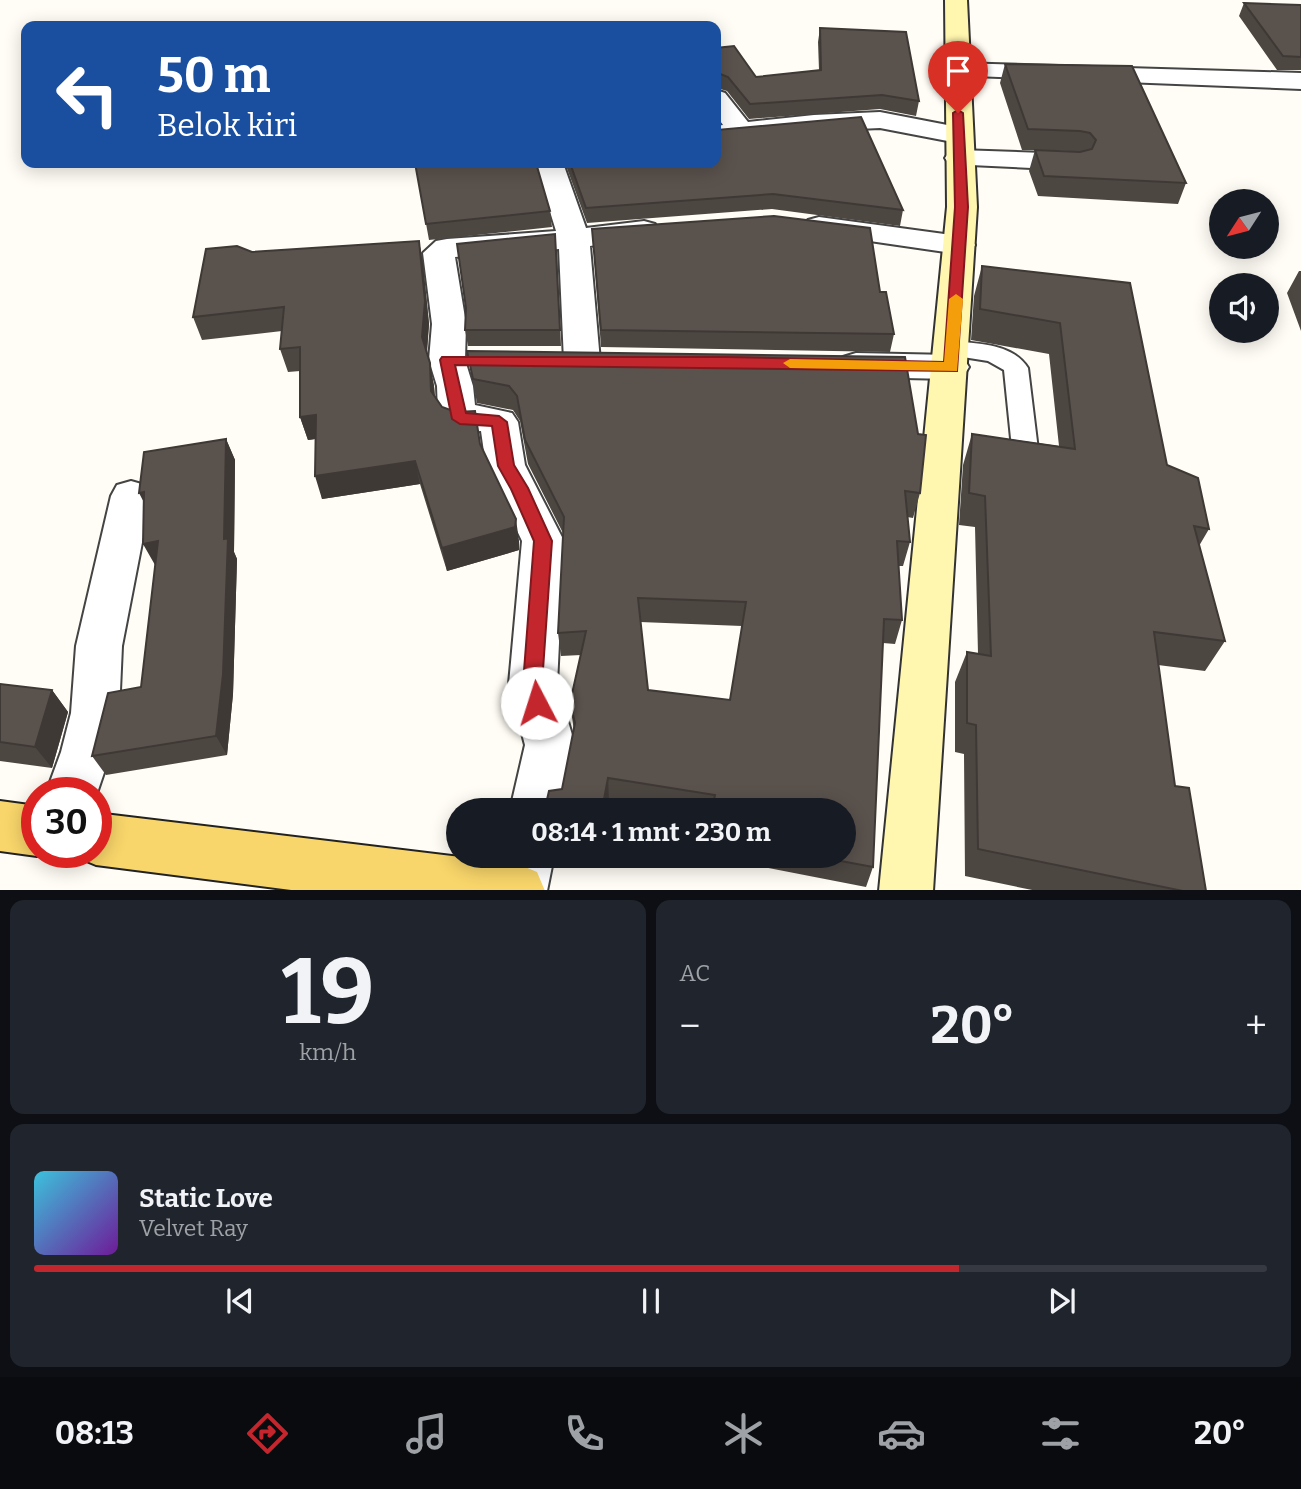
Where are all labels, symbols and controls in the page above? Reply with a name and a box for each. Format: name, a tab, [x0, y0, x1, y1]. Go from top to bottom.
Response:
pin	[928, 41, 988, 113]
text: 50 m	[157, 46, 270, 105]
icon: left	[42, 49, 133, 140]
icon: arrive	[939, 52, 977, 90]
text: Belok kiri	[157, 106, 297, 144]
north arrow	[1209, 189, 1279, 259]
map controls	[1209, 189, 1279, 343]
button: sound	[1209, 273, 1279, 343]
position arrow	[500, 666, 574, 740]
speed limit sign: 30	[21, 777, 112, 868]
text: 08:14 · 1 mnt · 230 m	[531, 817, 771, 848]
text: 19	[281, 938, 374, 1047]
text: AC	[680, 959, 710, 987]
text: 20°	[931, 994, 1015, 1057]
text: −	[680, 1003, 700, 1049]
text: +	[1245, 1003, 1267, 1049]
text: km/h	[299, 1038, 356, 1066]
text: Static Love	[139, 1183, 273, 1214]
text: Velvet Ray	[139, 1214, 248, 1242]
icon: previous	[221, 1282, 259, 1320]
icon: pause	[632, 1282, 670, 1320]
icon: next	[1043, 1282, 1081, 1320]
icon: directions	[243, 1409, 292, 1458]
icon: music	[402, 1409, 451, 1458]
icon: phone	[560, 1409, 609, 1458]
icon: climate	[719, 1409, 768, 1458]
icon: car	[877, 1409, 926, 1458]
icon: filters	[1036, 1409, 1085, 1458]
text: 08:13	[55, 1414, 134, 1452]
text: 20°	[1194, 1414, 1246, 1452]

